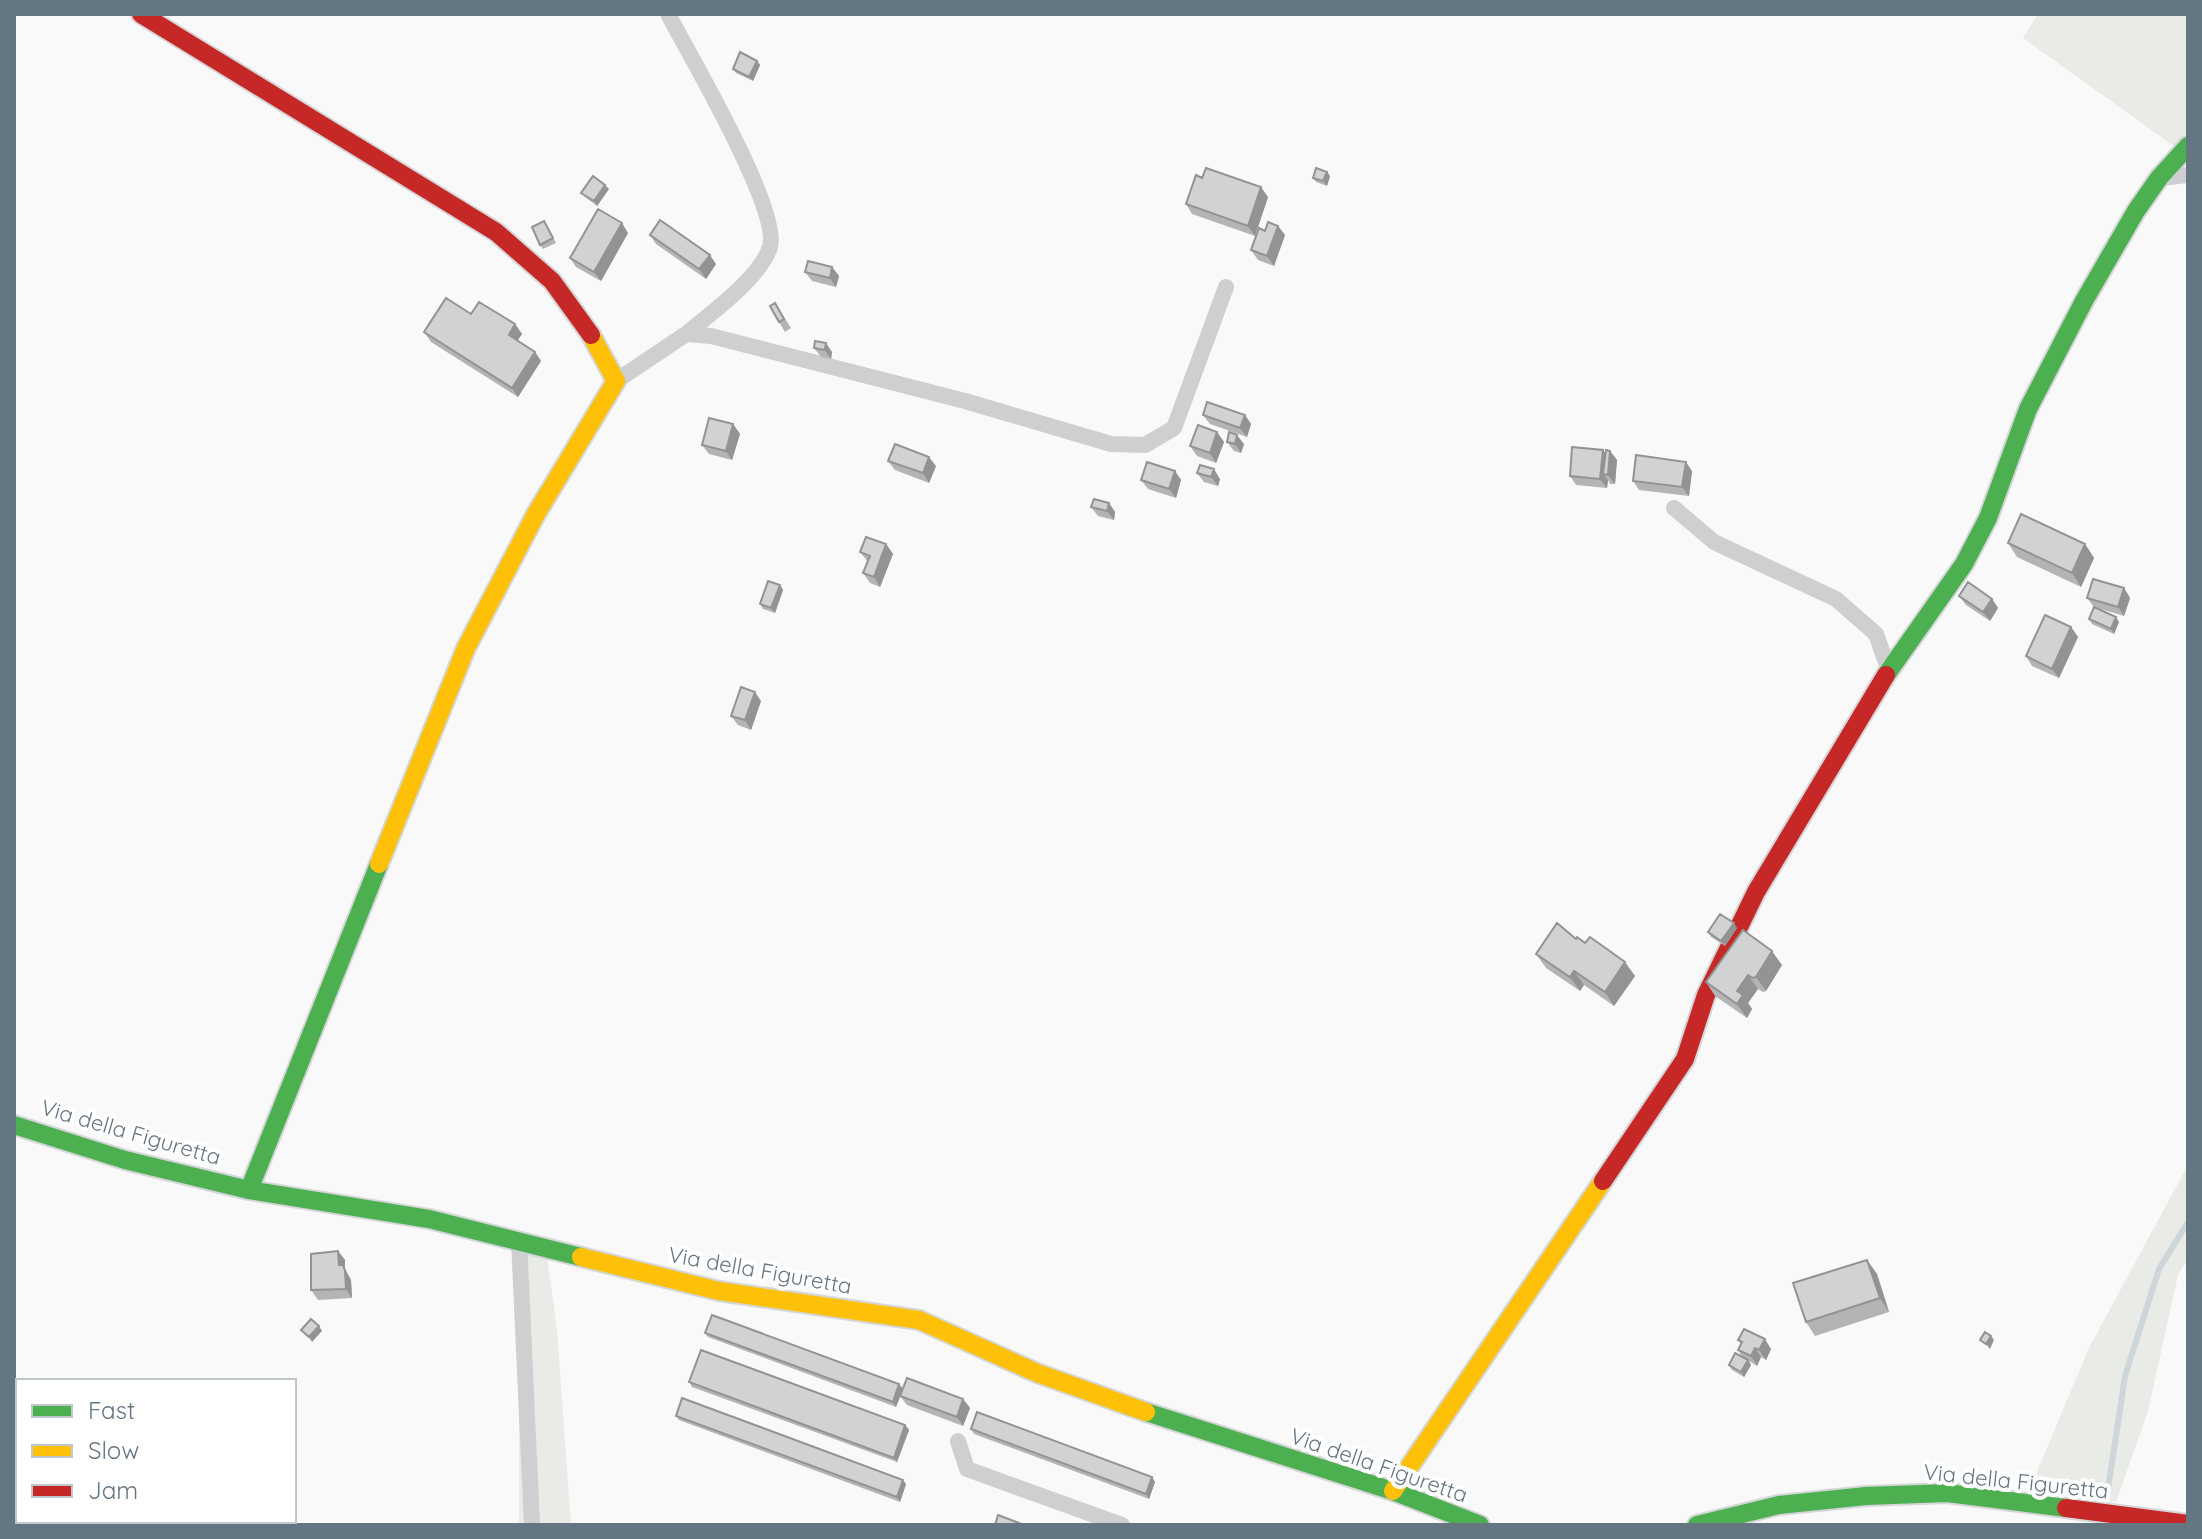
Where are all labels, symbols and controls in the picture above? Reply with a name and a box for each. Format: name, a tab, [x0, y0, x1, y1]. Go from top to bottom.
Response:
street label: Via della Figuretta	[38, 1093, 224, 1171]
street label: Via della Figuretta	[666, 1240, 854, 1300]
legend	[16, 1379, 296, 1523]
text: Fast	[88, 1395, 135, 1425]
street label: Via della Figuretta	[1287, 1422, 1471, 1508]
text: Slow	[88, 1435, 139, 1465]
street label: Via della Figuretta	[1922, 1457, 2110, 1505]
text: Jam	[88, 1475, 138, 1505]

